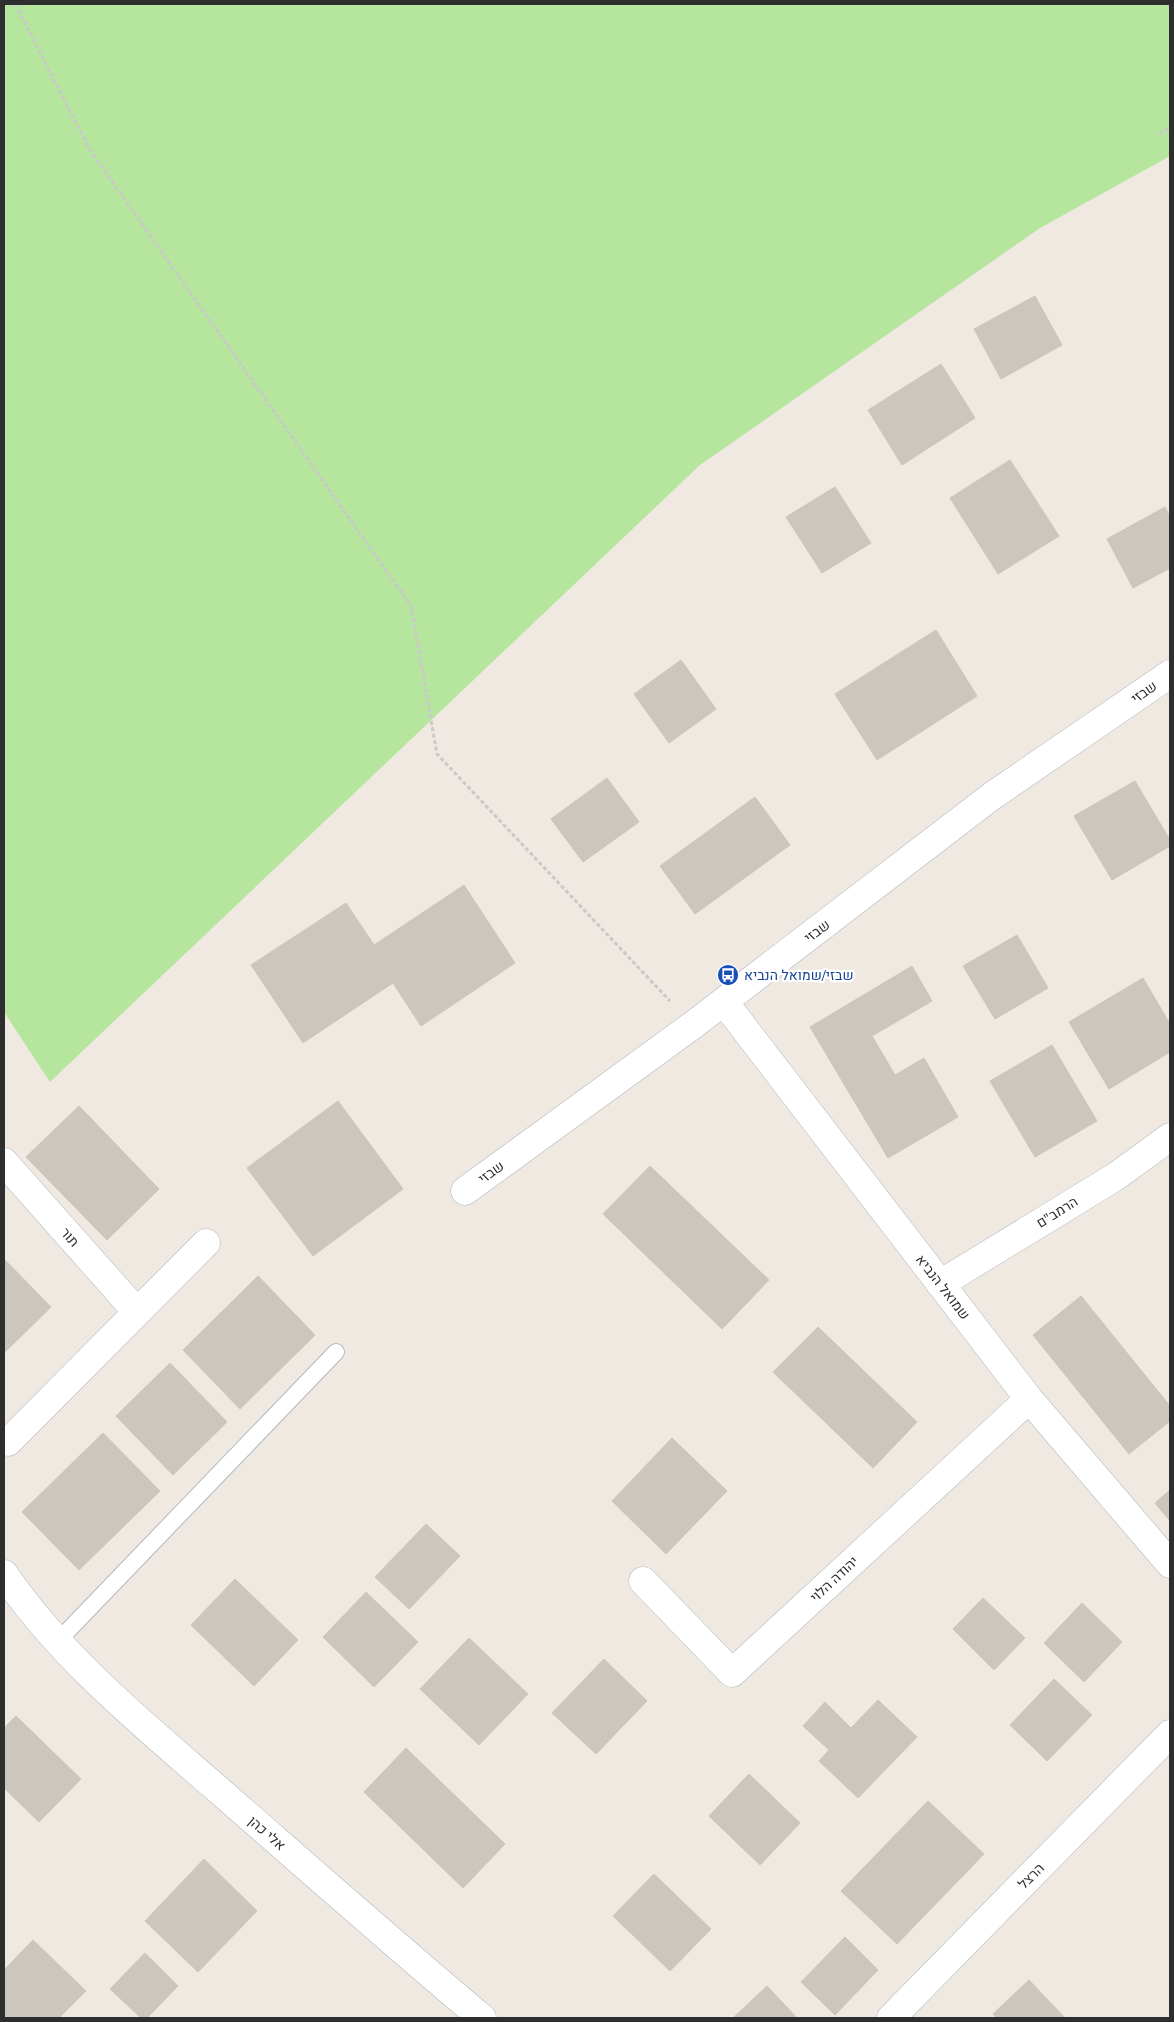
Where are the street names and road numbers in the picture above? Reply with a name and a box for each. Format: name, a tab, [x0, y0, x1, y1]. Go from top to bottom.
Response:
street label: שבזי	[1128, 677, 1160, 707]
street label: שבזי	[801, 915, 833, 947]
street label: שבזי	[475, 1157, 507, 1187]
street label: הרמב"ם	[1033, 1192, 1081, 1232]
street label: תור	[57, 1224, 83, 1250]
street label: שמואל הנביא	[912, 1251, 974, 1323]
street label: יהודה הלוי	[806, 1552, 862, 1606]
street label: אלי כהן	[245, 1812, 289, 1854]
street label: הרצל	[1014, 1859, 1048, 1893]

